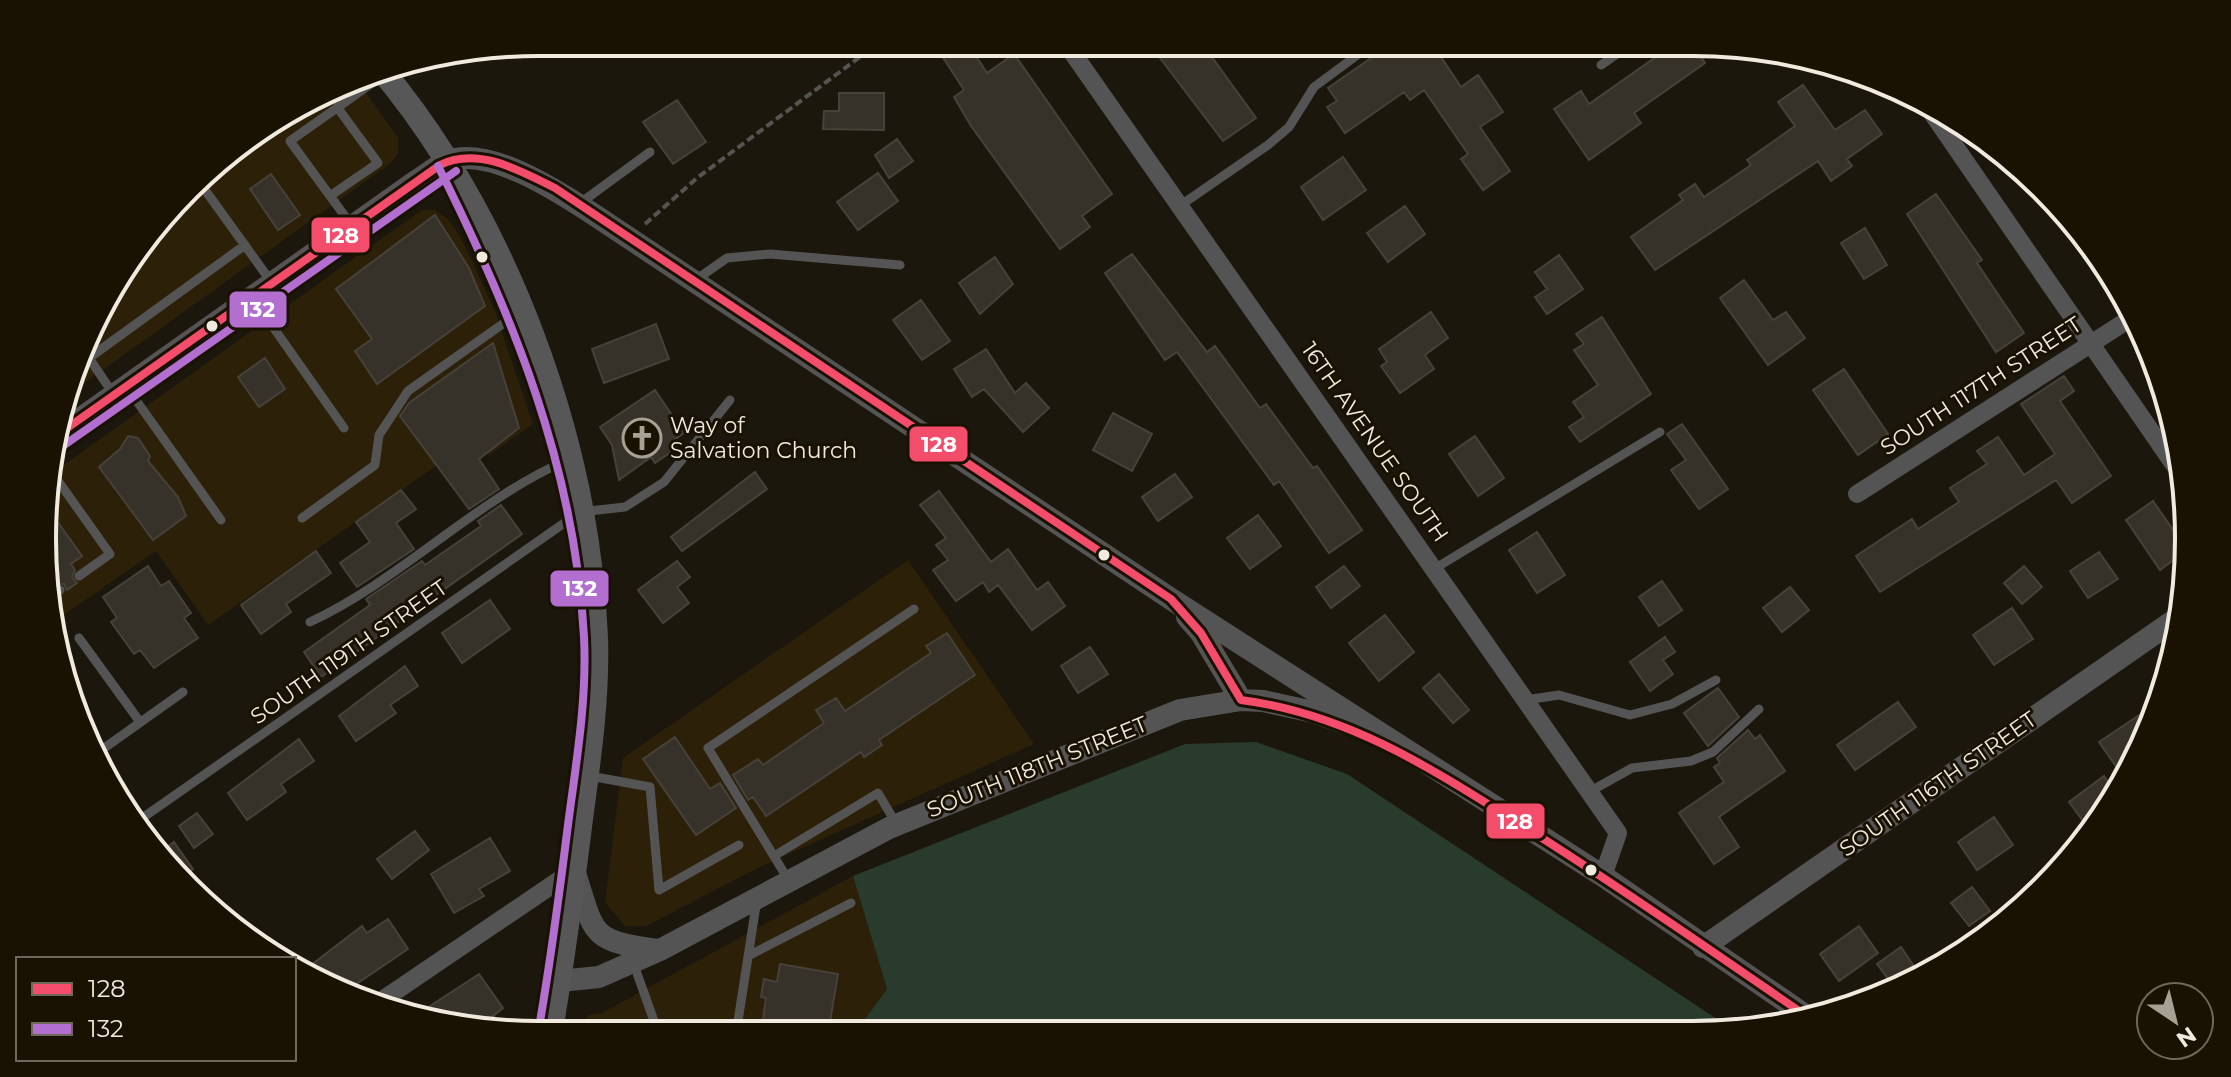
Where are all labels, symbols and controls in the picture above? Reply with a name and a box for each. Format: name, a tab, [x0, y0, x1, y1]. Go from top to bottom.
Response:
line badge: 128	[310, 216, 371, 254]
text: 128	[323, 222, 359, 249]
unlabelled marker	[474, 249, 490, 265]
line badge: 132	[228, 290, 288, 329]
text: 132	[241, 296, 275, 323]
street label: SOUTH 117TH STREET	[1875, 311, 2087, 461]
unlabelled marker	[204, 318, 220, 334]
street label: 16TH AVENUE SOUTH	[1296, 337, 1454, 547]
place label: Way of Salvation Church	[670, 412, 857, 464]
church icon: Way of Salvation Church	[621, 417, 663, 459]
line badge: 128	[908, 425, 969, 463]
text: 128	[921, 431, 957, 458]
unlabelled marker	[1096, 547, 1112, 563]
line badge: 132	[549, 569, 610, 608]
street label: SOUTH 119TH STREET	[245, 574, 453, 730]
text: 132	[563, 575, 597, 602]
street label: SOUTH 116TH STREET	[1834, 705, 2042, 862]
street label: SOUTH 118TH STREET	[923, 710, 1151, 824]
line badge: 128	[1485, 802, 1546, 840]
text: 128	[1497, 808, 1533, 835]
unlabelled marker	[1583, 862, 1599, 878]
legend	[16, 957, 296, 1061]
text: 128	[88, 974, 126, 1003]
north arrow	[2135, 981, 2215, 1061]
text: 132	[88, 1014, 124, 1043]
text: N	[2171, 1021, 2201, 1053]

